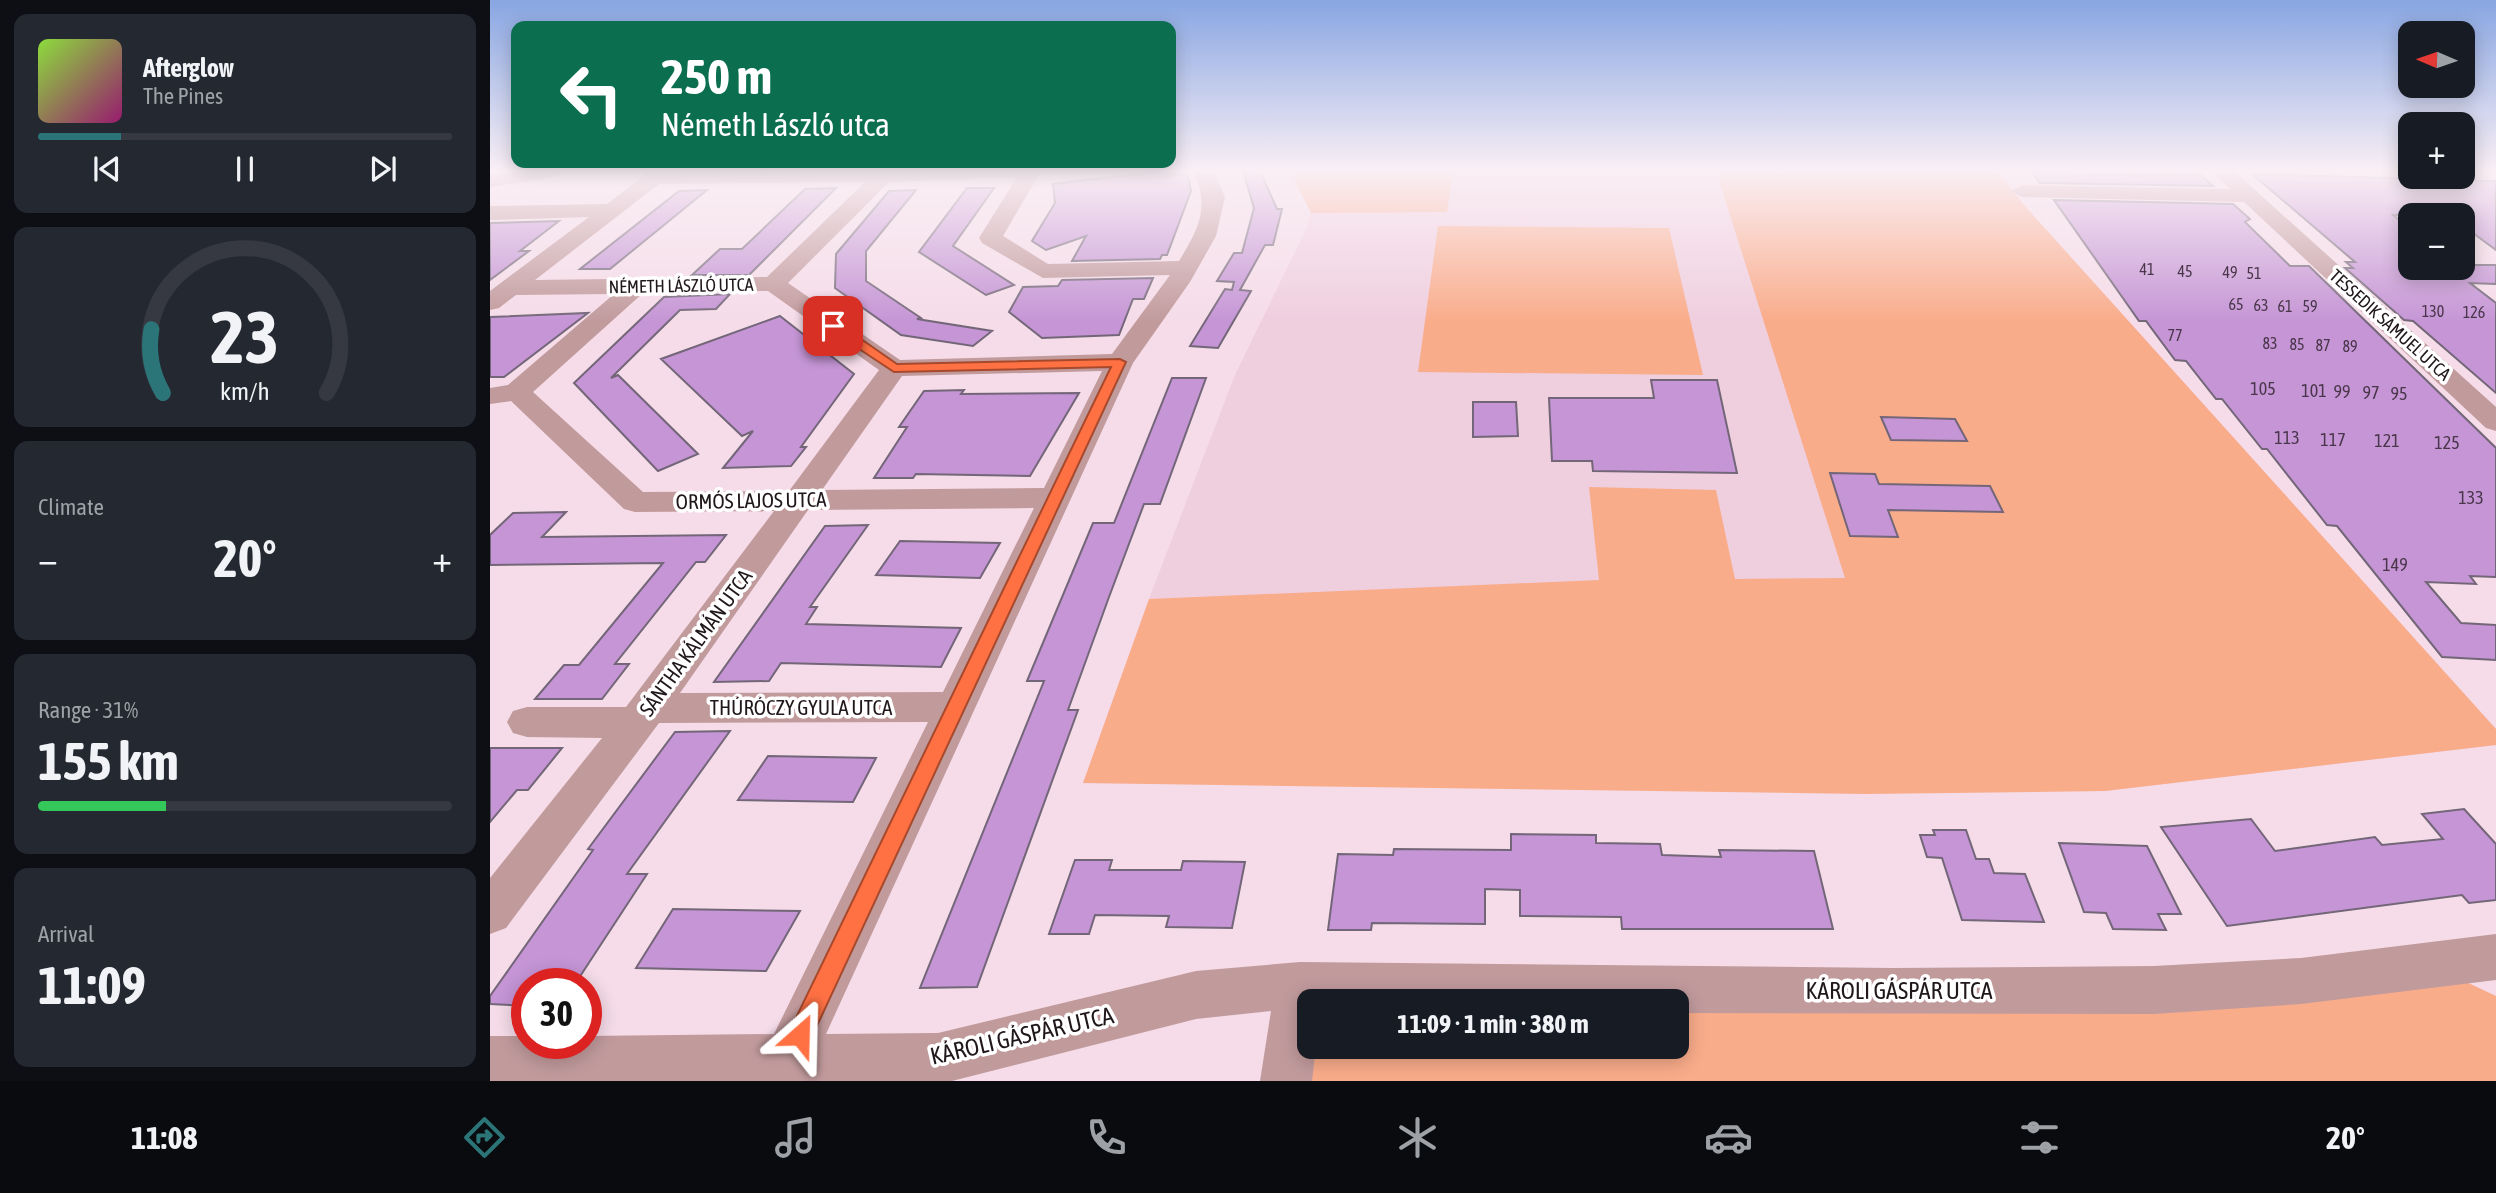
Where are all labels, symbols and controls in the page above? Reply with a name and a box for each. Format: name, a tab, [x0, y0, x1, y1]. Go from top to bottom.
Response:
north arrow	[2398, 21, 2474, 98]
map controls	[2398, 21, 2475, 280]
text: 250 m	[661, 48, 772, 104]
icon: left	[546, 49, 637, 140]
text: Afterglow	[143, 53, 234, 83]
text: The Pines	[143, 83, 223, 109]
text: Németh László utca	[661, 106, 890, 143]
button: +	[2398, 112, 2475, 189]
icon: previous	[88, 150, 126, 188]
icon: pause	[226, 150, 264, 188]
icon: next	[364, 150, 402, 188]
button: −	[2398, 203, 2475, 280]
house number: 41	[2139, 260, 2155, 278]
house number: 45	[2177, 262, 2193, 280]
house number: 49	[2222, 263, 2238, 281]
house number: 51	[2246, 264, 2262, 282]
street label: TESSEDIK SÁMUEL UTCA	[2326, 265, 2455, 385]
street label: NÉMETH LÁSZLÓ UTCA	[608, 274, 754, 297]
house number: 65	[2228, 295, 2244, 313]
text: 23	[211, 296, 279, 379]
pin	[803, 296, 863, 356]
house number: 63	[2253, 296, 2269, 314]
house number: 61	[2277, 297, 2293, 315]
house number: 59	[2302, 297, 2318, 315]
house number: 130	[2422, 302, 2444, 320]
house number: 126	[2463, 303, 2485, 321]
icon: arrive	[814, 307, 852, 345]
house number: 77	[2167, 326, 2183, 344]
house number: 83	[2262, 334, 2278, 352]
house number: 85	[2289, 335, 2305, 353]
house number: 87	[2315, 336, 2331, 354]
house number: 89	[2342, 337, 2358, 355]
text: km/h	[220, 377, 270, 405]
house number: 105	[2250, 378, 2276, 399]
house number: 101	[2301, 380, 2327, 401]
house number: 99	[2334, 381, 2350, 402]
house number: 97	[2363, 382, 2379, 403]
house number: 95	[2391, 383, 2407, 404]
house number: 113	[2274, 427, 2300, 448]
house number: 117	[2320, 429, 2346, 450]
house number: 121	[2374, 430, 2400, 451]
house number: 125	[2434, 432, 2460, 453]
street label: ORMÓS LAJOS UTCA	[675, 487, 827, 513]
house number: 133	[2458, 487, 2484, 508]
text: Climate	[38, 494, 104, 520]
text: 20°	[213, 528, 277, 588]
text: −	[38, 537, 58, 580]
text: +	[432, 537, 452, 580]
house number: 149	[2382, 554, 2408, 575]
street label: SÁNTHA KÁLMÁN UTCA	[634, 564, 757, 720]
street label: THÚRÓCZY GYULA UTCA	[710, 695, 893, 719]
text: Range · 31%	[38, 697, 138, 723]
text: 155 km	[38, 731, 179, 791]
text: Arrival	[38, 921, 94, 947]
text: 11:09	[38, 955, 146, 1015]
speed limit sign: 30	[511, 968, 602, 1059]
street label: KÁROLI GÁSPÁR UTCA	[1805, 977, 1993, 1004]
position arrow	[763, 998, 837, 1072]
street label: KÁROLI GÁSPÁR UTCA	[928, 1001, 1116, 1070]
text: 11:09 · 1 min · 380 m	[1397, 1009, 1589, 1039]
icon: directions	[460, 1113, 509, 1162]
icon: music	[771, 1113, 820, 1162]
icon: phone	[1082, 1113, 1131, 1162]
icon: climate	[1393, 1113, 1442, 1162]
icon: car	[1704, 1113, 1753, 1162]
icon: filters	[2015, 1113, 2064, 1162]
text: 11:08	[131, 1119, 198, 1156]
text: 20°	[2326, 1119, 2365, 1156]

